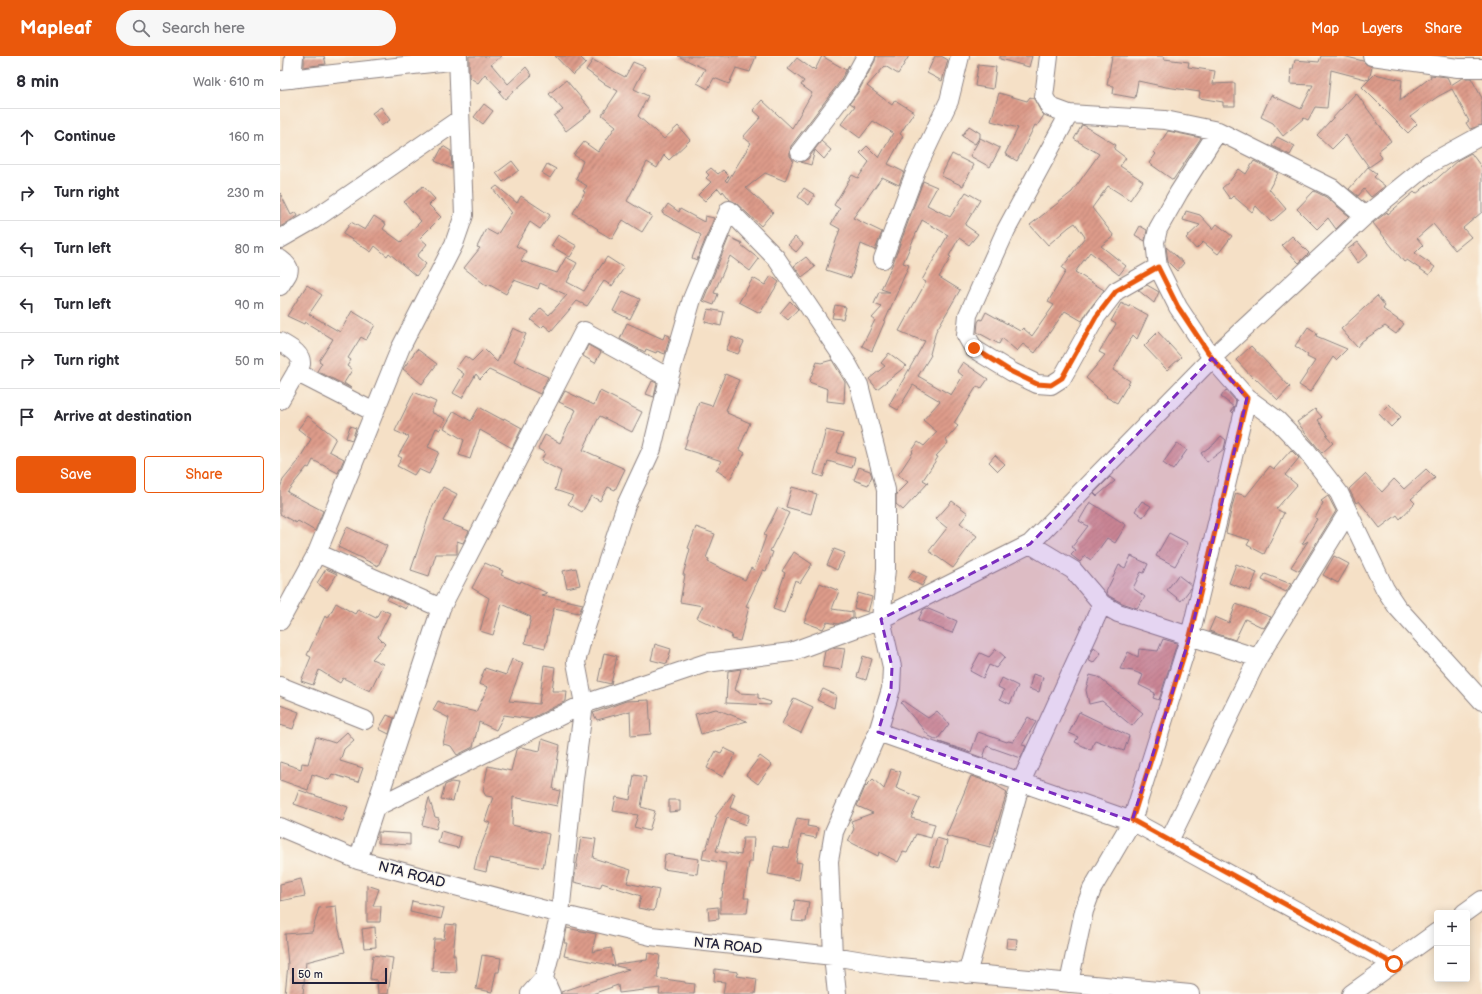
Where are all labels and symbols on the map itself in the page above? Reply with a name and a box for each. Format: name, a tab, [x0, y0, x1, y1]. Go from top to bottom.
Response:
route end	[965, 339, 983, 357]
street label: NTA ROAD	[376, 857, 447, 892]
street label: NTA ROAD	[693, 933, 763, 958]
route start	[1385, 955, 1403, 973]
scale bar	[292, 966, 387, 985]

